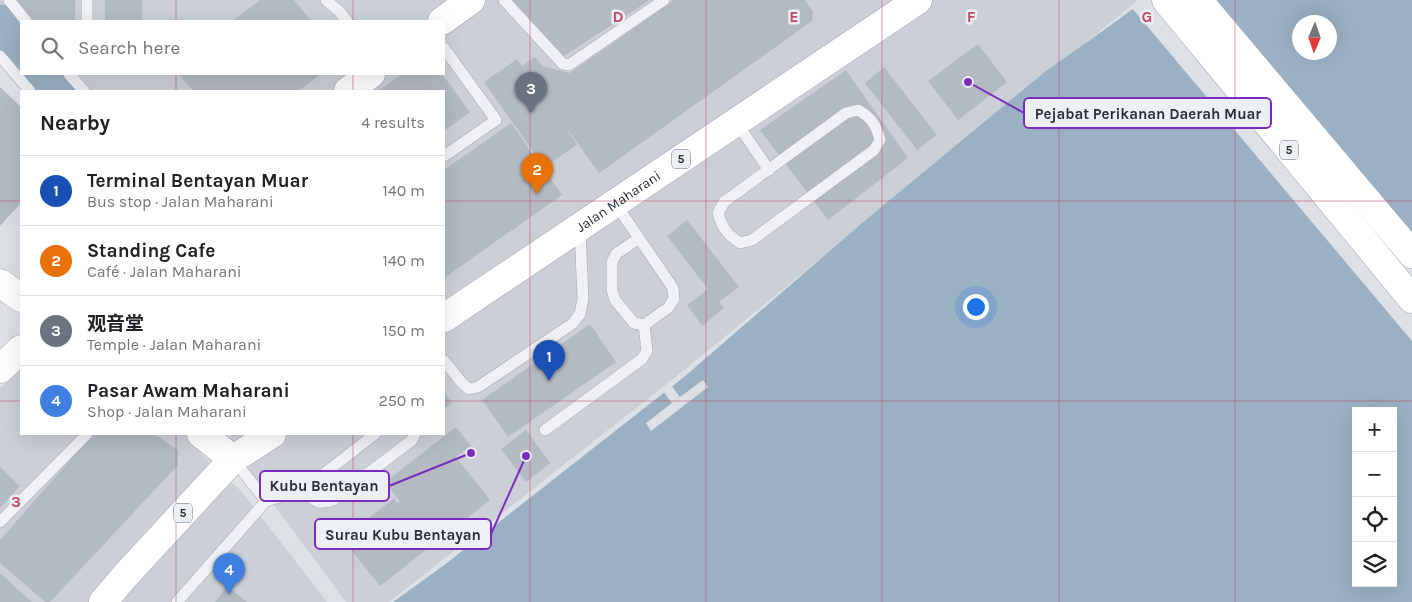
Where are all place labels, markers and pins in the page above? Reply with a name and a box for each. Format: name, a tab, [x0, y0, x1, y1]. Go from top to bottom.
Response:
pin: 3	[515, 72, 547, 113]
callout: Pejabat Perikanan Daerah Muar	[1024, 98, 1271, 128]
pin: 2	[521, 153, 553, 194]
pin: 1	[533, 340, 565, 381]
callout: Kubu Bentayan	[260, 471, 389, 501]
callout: Surau Kubu Bentayan	[315, 519, 491, 549]
pin: 4	[213, 553, 245, 594]

